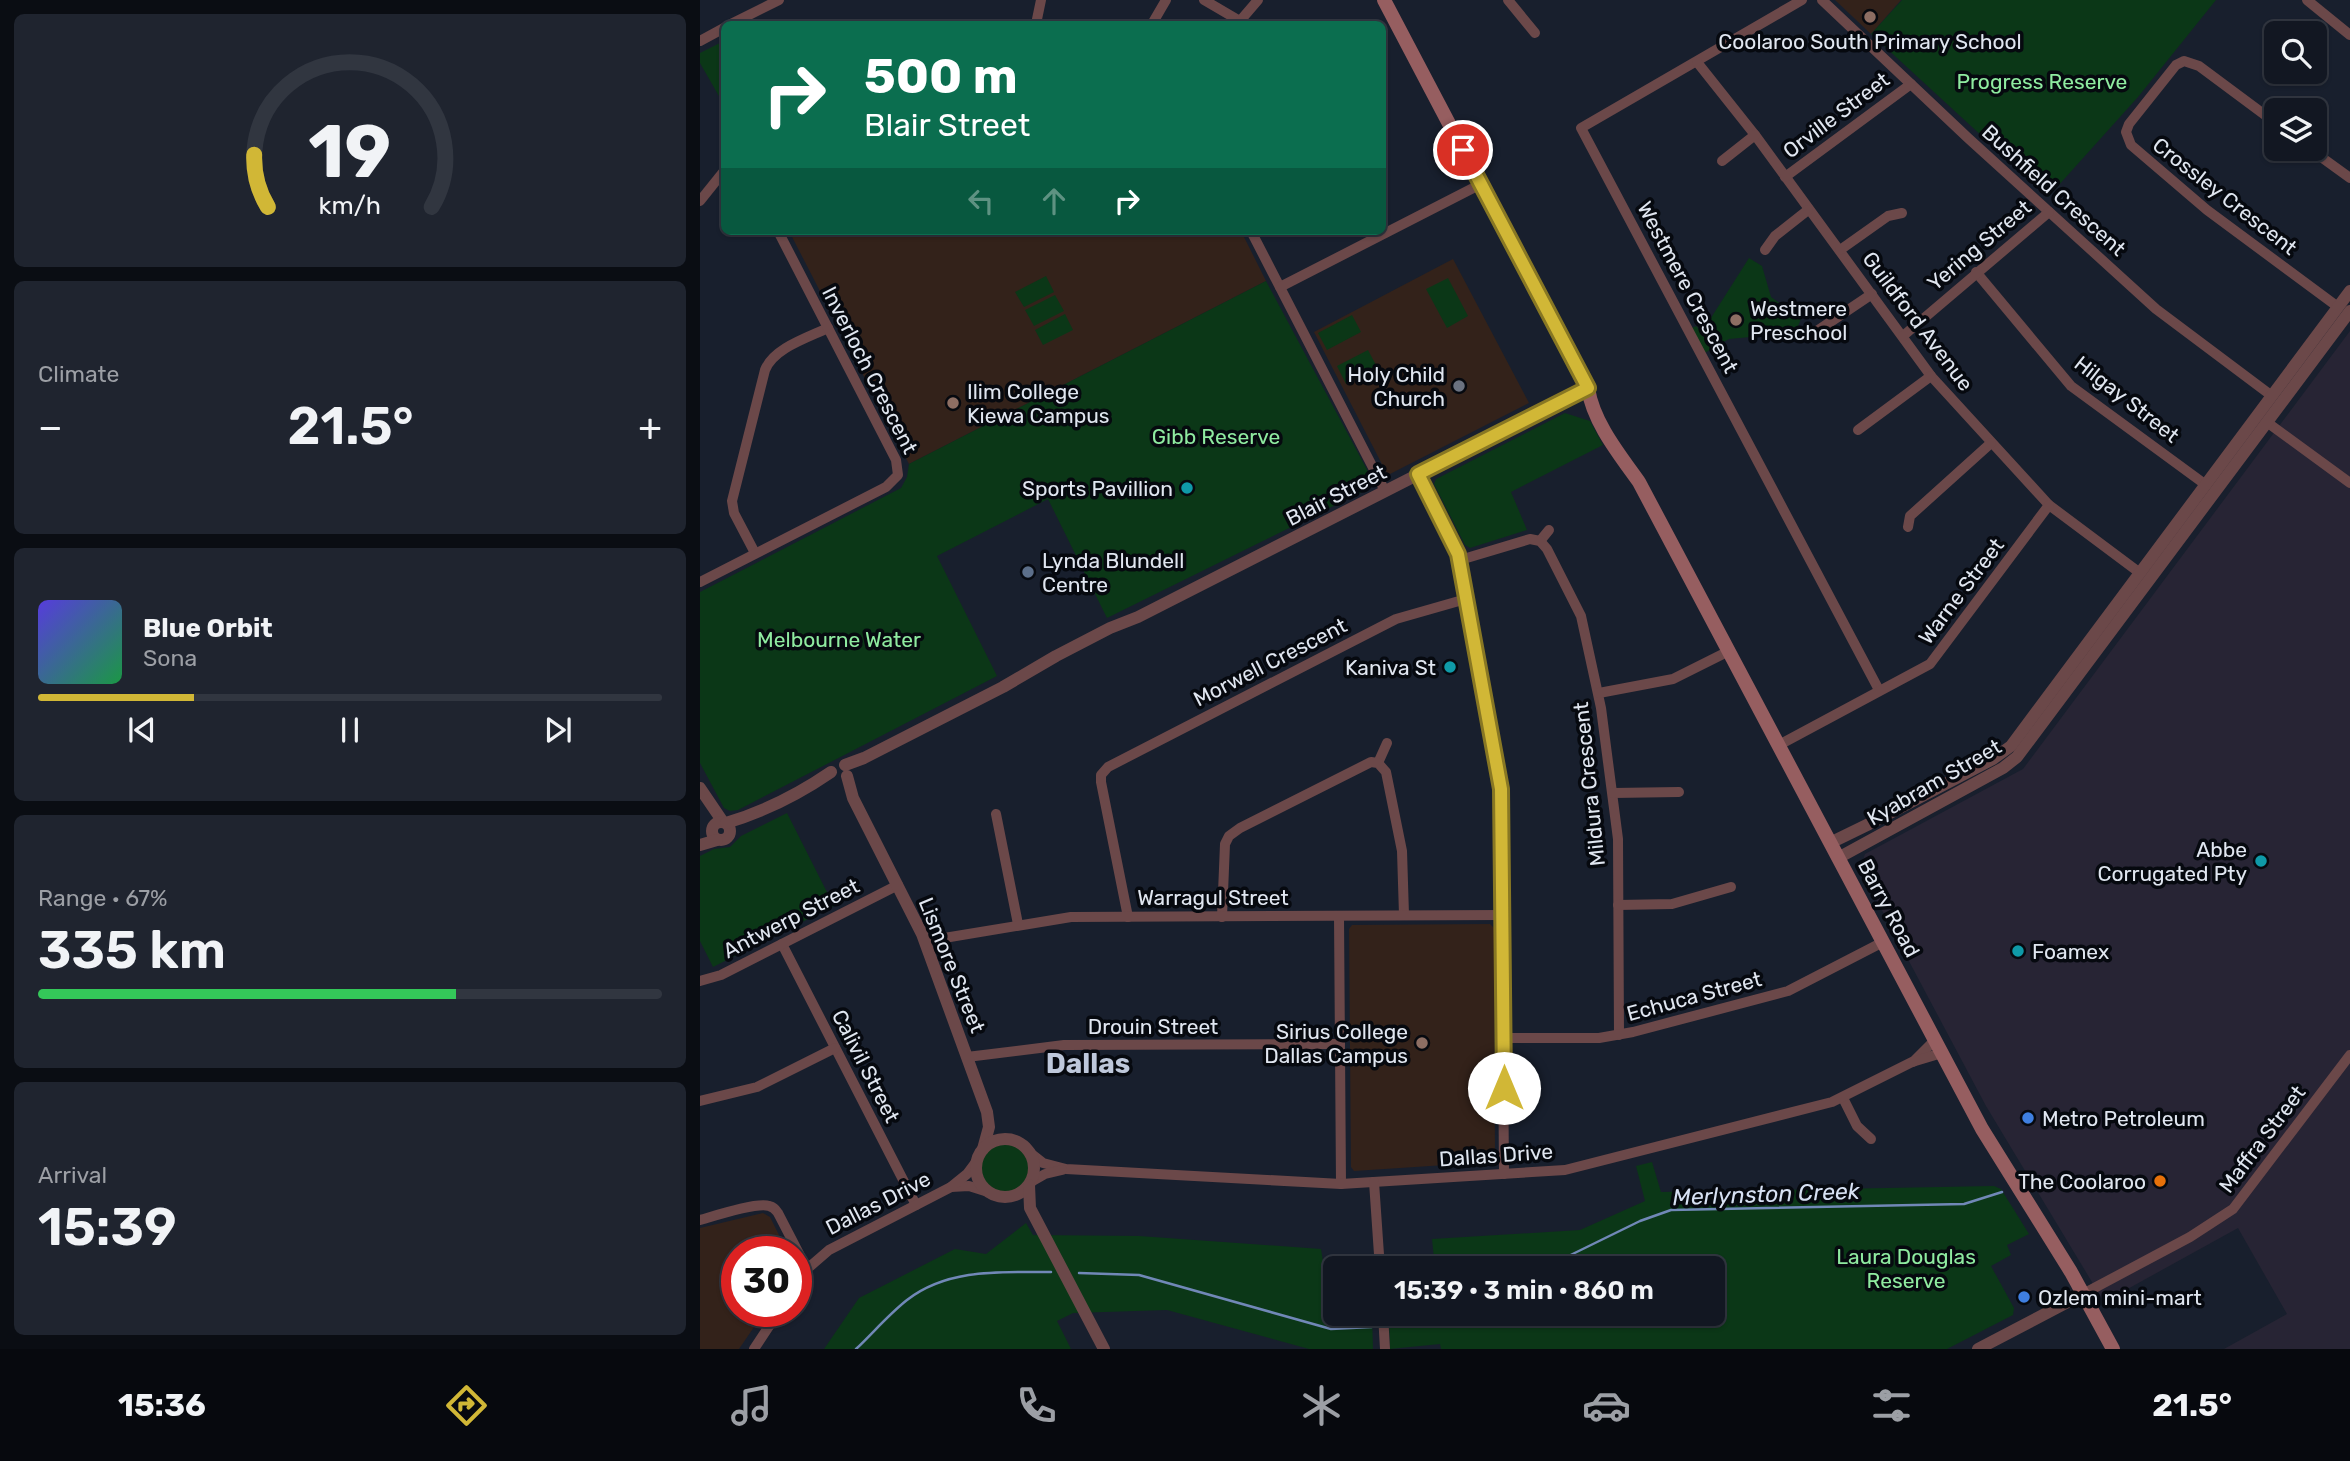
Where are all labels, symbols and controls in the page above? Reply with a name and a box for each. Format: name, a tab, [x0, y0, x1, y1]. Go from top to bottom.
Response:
marker: Coolaroo South Primary School	[1862, 9, 1878, 25]
map controls	[2264, 21, 2327, 161]
button: search	[2264, 21, 2327, 84]
place label: Coolaroo South Primary School	[1718, 29, 2022, 54]
text: 500 m	[864, 47, 1018, 105]
icon: right	[749, 49, 840, 140]
street label: Orville Street	[1778, 67, 1894, 163]
park label: Progress Reserve	[1957, 69, 2127, 94]
button: layers	[2264, 98, 2327, 161]
text: Blair Street	[864, 106, 1030, 144]
text: 19	[309, 109, 391, 195]
street label: Bushfield Crescent	[1977, 119, 2131, 261]
pin	[1433, 120, 1493, 180]
icon: arrive	[1444, 131, 1482, 169]
street label: Crossley Crescent	[2148, 132, 2302, 260]
icon: left	[962, 182, 1000, 220]
icon: ahead	[1035, 182, 1073, 220]
icon: right	[1108, 182, 1146, 220]
text: km/h	[319, 190, 381, 219]
street label: Yering Street	[1922, 194, 2036, 296]
street label: Westmere Crescent	[1632, 197, 1744, 377]
street label: Guildford Avenue	[1857, 246, 1979, 396]
street label: Inverloch Crescent	[817, 282, 923, 458]
place label: Westmere Preschool	[1750, 296, 1847, 345]
marker: Westmere Preschool	[1728, 312, 1744, 328]
street label: Hilgay Street	[2070, 350, 2184, 448]
text: Climate	[38, 360, 119, 388]
place label: Holy Child Church	[1347, 362, 1445, 411]
marker: Holy Child Church	[1451, 378, 1467, 394]
place label: Ilim College Kiewa Campus	[967, 379, 1110, 428]
text: 21.5°	[287, 395, 414, 457]
marker: Ilim College Kiewa Campus	[945, 395, 961, 411]
text: −	[38, 404, 63, 450]
text: +	[638, 404, 662, 450]
park label: Gibb Reserve	[1152, 424, 1280, 449]
street label: Blair Street	[1282, 459, 1390, 531]
place label: Sports Pavillion	[1022, 476, 1173, 501]
marker: Sports Pavillion	[1179, 480, 1195, 496]
street label: Warne Street	[1913, 533, 2009, 649]
place label: Lynda Blundell Centre	[1042, 548, 1184, 597]
marker: Lynda Blundell Centre	[1020, 564, 1036, 580]
text: Blue Orbit	[143, 613, 273, 644]
street label: Morwell Crescent	[1189, 613, 1351, 711]
park label: Melbourne Water	[757, 627, 921, 652]
text: Sona	[143, 644, 197, 672]
place label: Kaniva St	[1345, 655, 1436, 680]
marker: Kaniva St	[1442, 659, 1458, 675]
street label: Mildura Crescent	[1568, 701, 1610, 867]
icon: previous	[123, 711, 161, 749]
icon: pause	[331, 711, 369, 749]
icon: next	[539, 711, 577, 749]
street label: Kyabram Street	[1862, 733, 2006, 831]
place label: Abbe Corrugated Pty	[2097, 837, 2247, 886]
marker: Abbe Corrugated Pty	[2253, 853, 2269, 869]
street label: Barry Road	[1853, 855, 1925, 961]
street label: Antwerp Street	[719, 873, 863, 963]
text: Range · 67%	[38, 884, 168, 912]
street label: Warragul Street	[1137, 885, 1289, 910]
street label: Lismore Street	[913, 894, 991, 1036]
text: 335 km	[38, 919, 226, 981]
place label: Foamex	[2032, 939, 2109, 964]
marker: Foamex	[2010, 943, 2026, 959]
street label: Echuca Street	[1624, 966, 1764, 1026]
street label: Calivil Street	[827, 1005, 905, 1127]
street label: Drouin Street	[1088, 1014, 1218, 1039]
place label: Sirius College Dallas Campus	[1264, 1019, 1408, 1068]
marker: Sirius College Dallas Campus	[1414, 1035, 1430, 1051]
district label: Dallas	[1046, 1047, 1130, 1080]
position arrow	[1467, 1051, 1541, 1125]
street label: Maffra Street	[2214, 1080, 2310, 1198]
place label: Metro Petroleum	[2042, 1106, 2205, 1131]
marker: Metro Petroleum	[2020, 1110, 2036, 1126]
street label: Dallas Drive	[1438, 1139, 1554, 1171]
text: Arrival	[38, 1161, 107, 1189]
street label: Dallas Drive	[821, 1166, 935, 1240]
place label: The Coolaroo	[2018, 1169, 2146, 1194]
marker: The Coolaroo	[2152, 1173, 2168, 1189]
water label: Merlynston Creek	[1672, 1177, 1861, 1211]
text: 15:39	[38, 1196, 177, 1258]
speed limit sign: 30	[721, 1236, 812, 1327]
park label: Laura Douglas Reserve	[1836, 1244, 1976, 1293]
text: 15:39 · 3 min · 860 m	[1394, 1275, 1654, 1306]
place label: Ozlem mini-mart	[2038, 1285, 2202, 1310]
marker: Ozlem mini-mart	[2016, 1289, 2032, 1305]
icon: directions	[442, 1381, 491, 1430]
icon: music	[727, 1381, 776, 1430]
icon: phone	[1012, 1381, 1061, 1430]
icon: climate	[1297, 1381, 1346, 1430]
icon: car	[1582, 1381, 1631, 1430]
icon: filters	[1867, 1381, 1916, 1430]
text: 15:36	[118, 1386, 206, 1424]
text: 21.5°	[2152, 1386, 2232, 1424]

